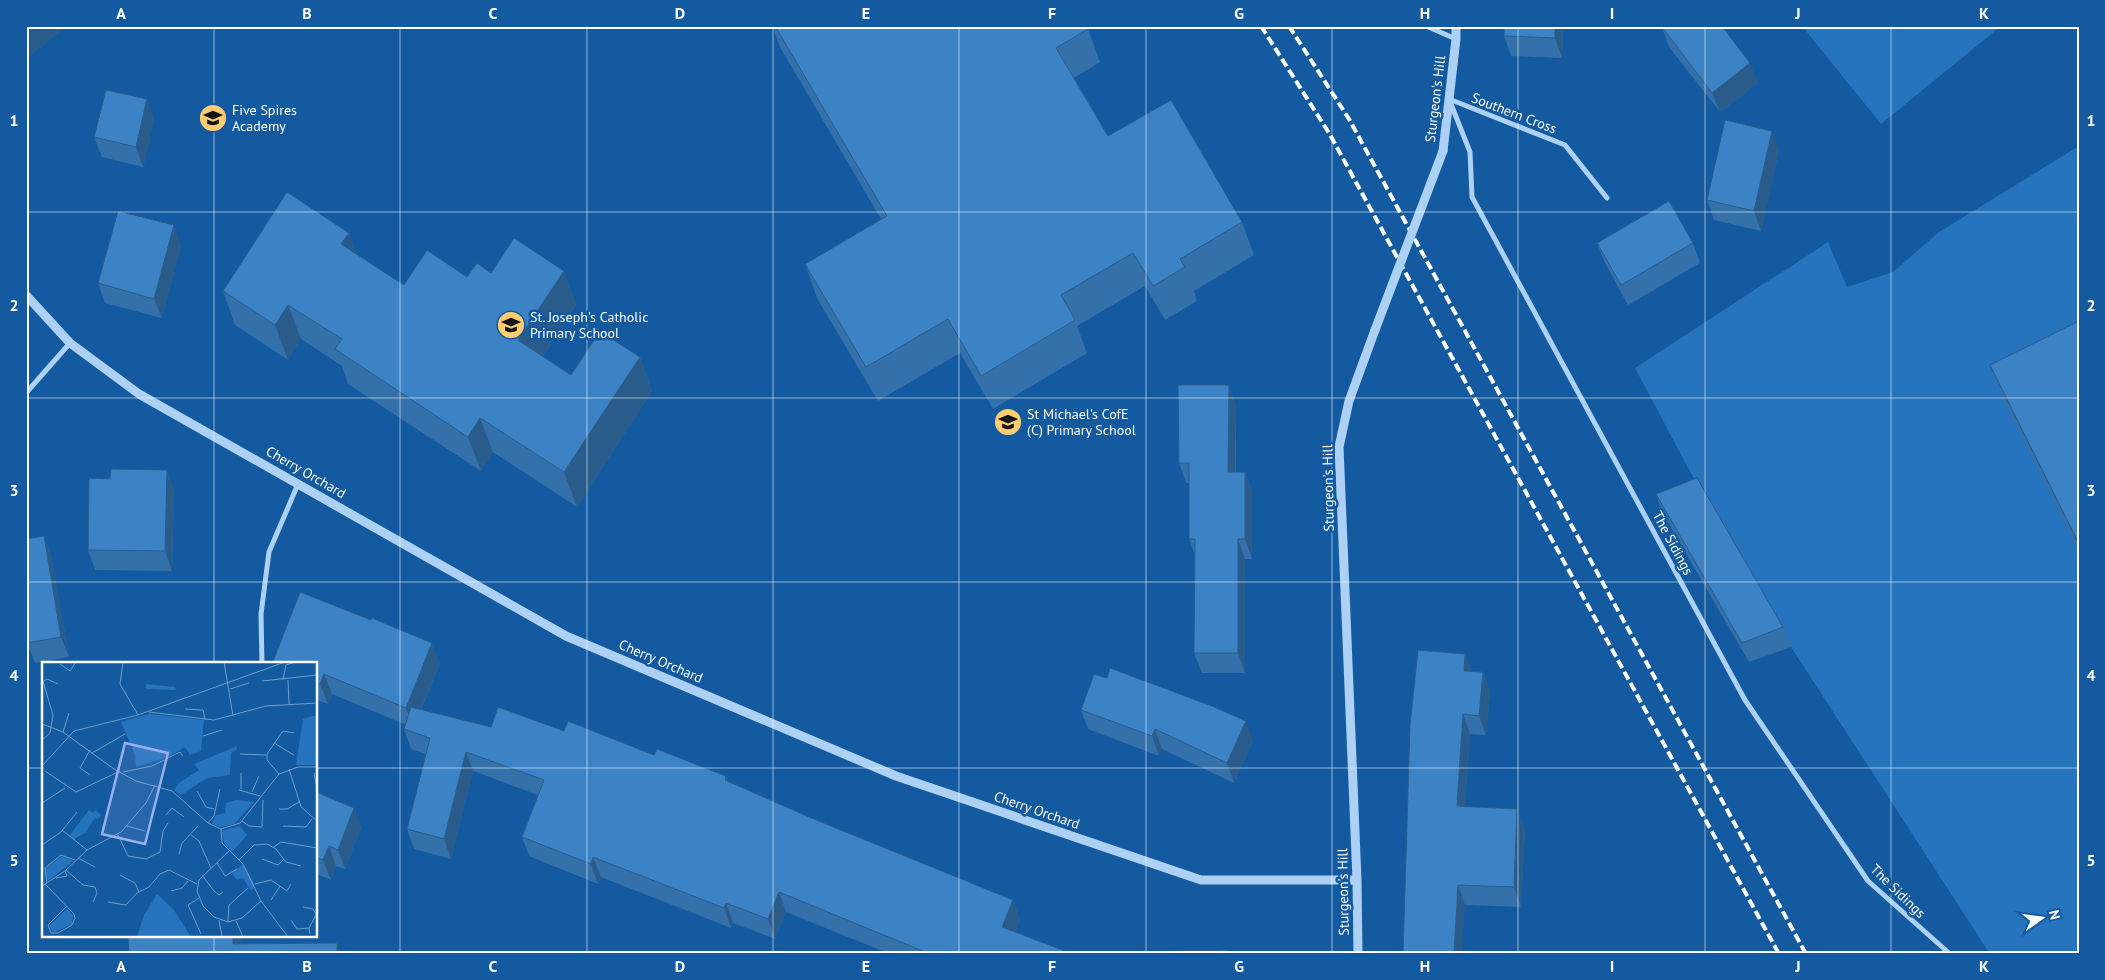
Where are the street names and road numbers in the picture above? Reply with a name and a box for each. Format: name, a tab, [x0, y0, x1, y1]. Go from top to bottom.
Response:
street label: Sturgeon's Hill	[1421, 55, 1449, 143]
street label: Southern Cross	[1469, 88, 1559, 138]
street label: Cherry Orchard	[263, 442, 349, 502]
street label: Sturgeon's Hill	[1318, 444, 1338, 532]
street label: The Sidings	[1649, 508, 1697, 578]
street label: Cherry Orchard	[616, 635, 706, 687]
street label: Cherry Orchard	[992, 787, 1082, 833]
street label: Sturgeon's Hill	[1333, 848, 1353, 936]
street label: The Sidings	[1867, 860, 1929, 922]

